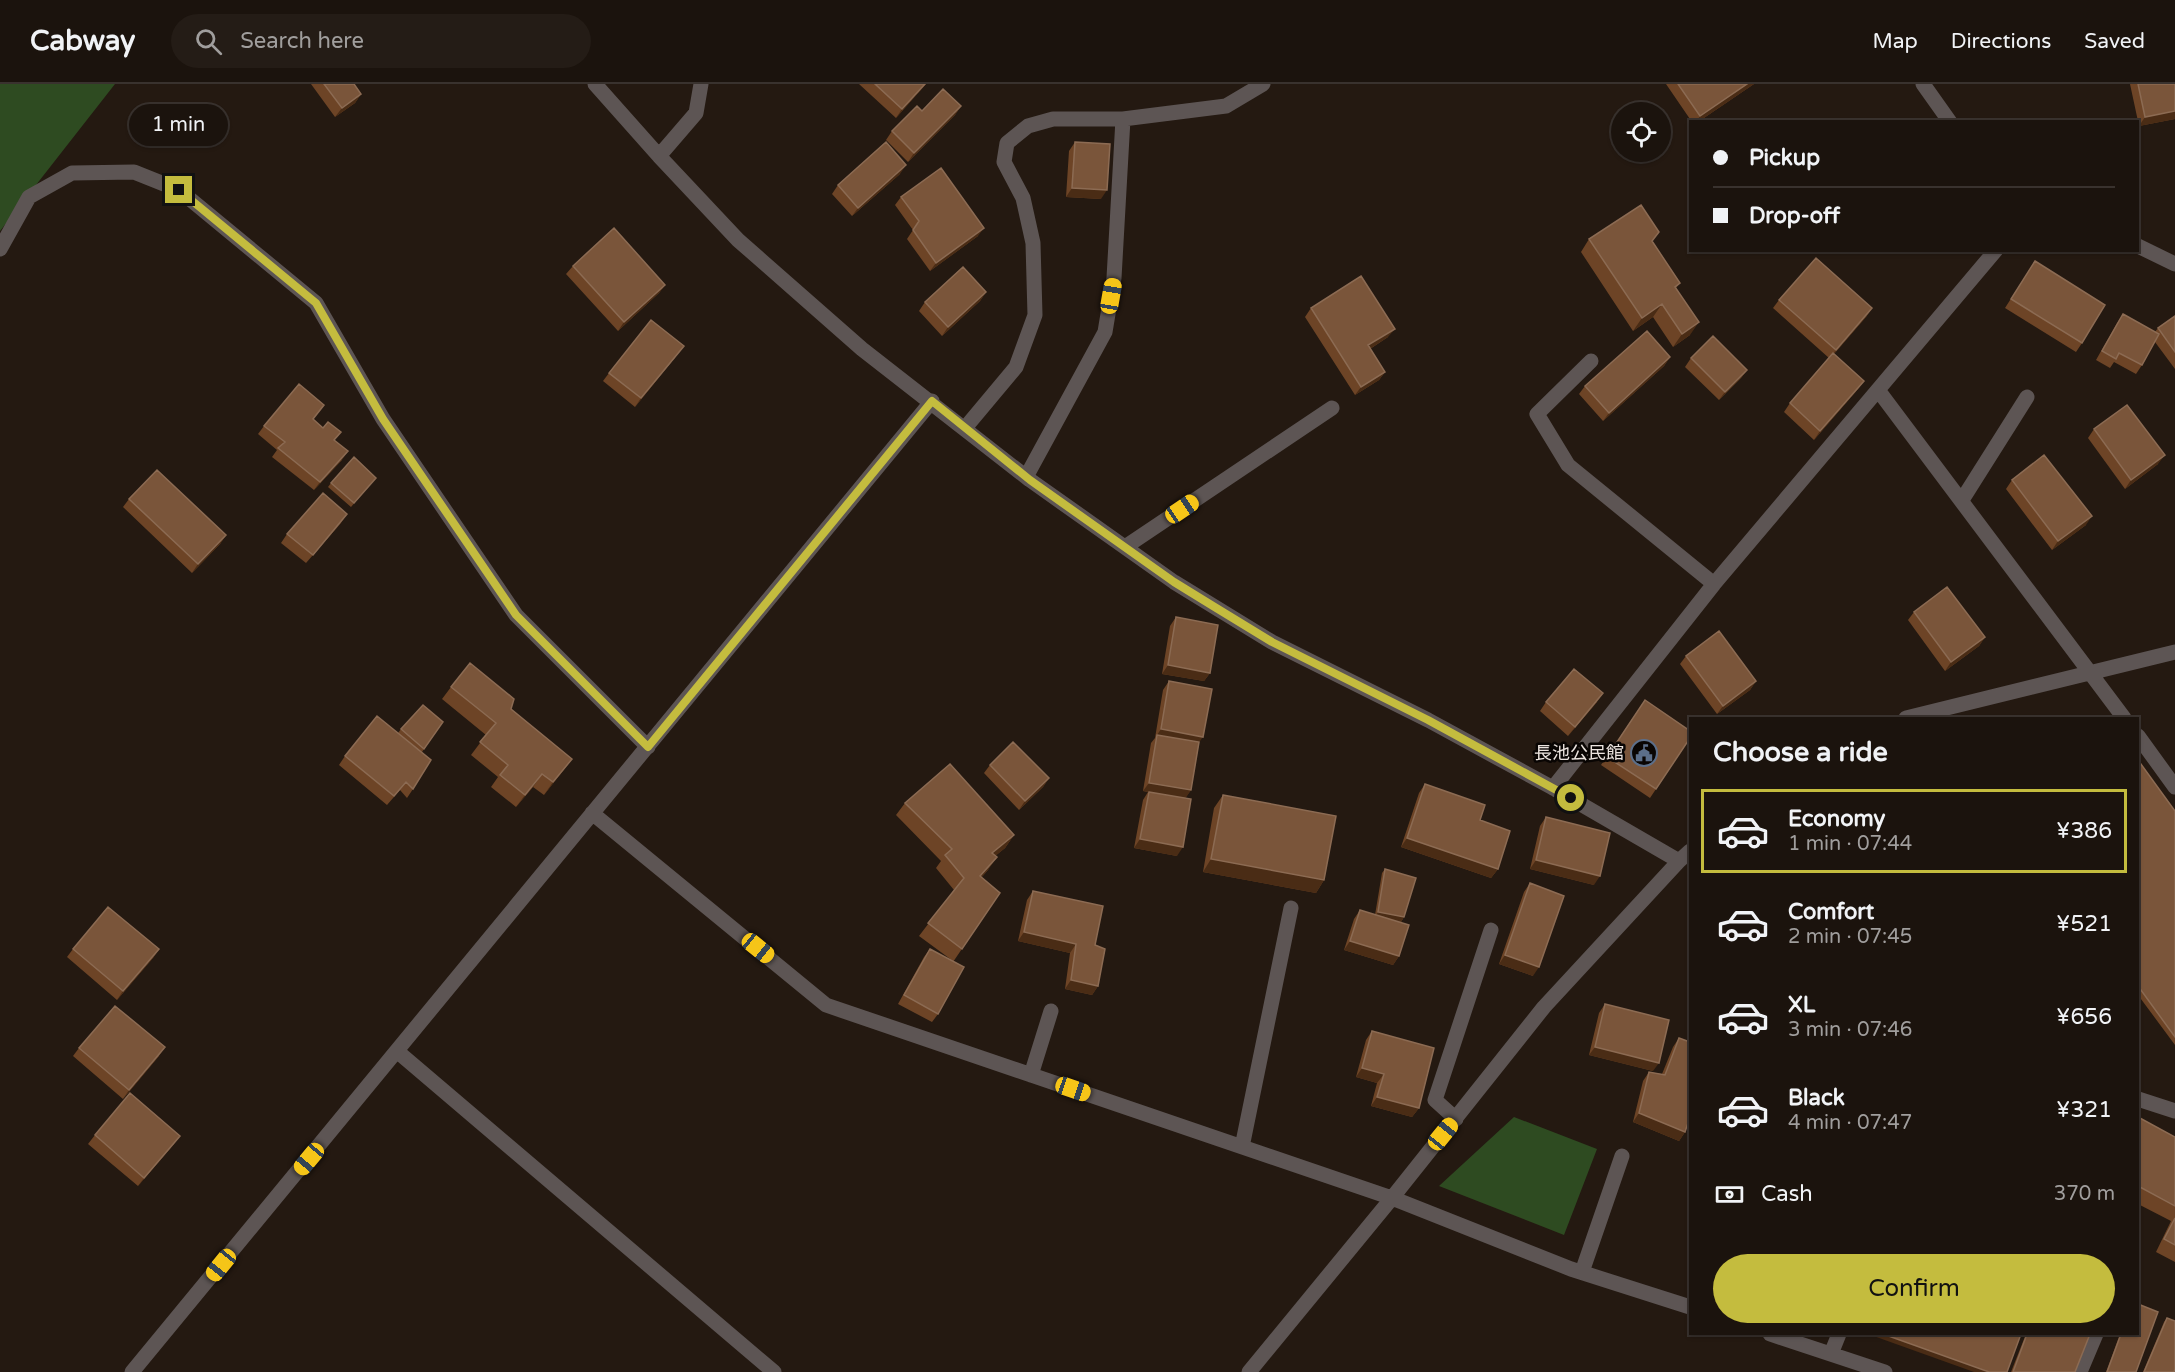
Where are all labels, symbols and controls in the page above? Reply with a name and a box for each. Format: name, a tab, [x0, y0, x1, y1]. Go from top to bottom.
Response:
search box	[171, 14, 591, 68]
text: Cabway	[30, 24, 135, 58]
icon: search	[192, 25, 225, 58]
text: Search here	[240, 28, 364, 54]
text: Map	[1872, 29, 1918, 54]
text: Directions	[1951, 29, 2051, 54]
text: Saved	[2084, 29, 2145, 54]
map controls	[1611, 102, 1671, 162]
button: locate	[1611, 102, 1671, 162]
callout: 1 min	[130, 103, 228, 145]
text: 1 min	[152, 113, 205, 137]
text: Pickup	[1749, 145, 1820, 171]
route end	[165, 176, 192, 203]
text: Drop-off	[1749, 203, 1840, 229]
car	[1099, 277, 1123, 315]
car	[1162, 491, 1202, 527]
text: Choose a ride	[1713, 736, 1888, 769]
public building icon: 長池公民館	[1629, 738, 1659, 768]
place label: 長池公民館	[1534, 742, 1624, 764]
route start	[1557, 784, 1584, 811]
icon: car	[1716, 804, 1770, 858]
text: Economy	[1788, 806, 1885, 832]
text: ¥386	[2056, 818, 2112, 844]
text: 1 min · 07:44	[1788, 832, 1912, 856]
icon: car	[1716, 897, 1770, 951]
text: Comfort	[1788, 899, 1874, 925]
text: ¥521	[2056, 911, 2112, 937]
text: 2 min · 07:45	[1788, 925, 1912, 949]
car	[738, 930, 778, 966]
icon: car	[1716, 990, 1770, 1044]
text: XL	[1788, 992, 1815, 1018]
text: ¥656	[2056, 1004, 2112, 1030]
text: 3 min · 07:46	[1788, 1018, 1912, 1042]
car	[1053, 1075, 1093, 1103]
icon: car	[1716, 1083, 1770, 1137]
text: Black	[1788, 1085, 1845, 1111]
text: ¥321	[2056, 1097, 2112, 1123]
text: 4 min · 07:47	[1788, 1111, 1912, 1135]
car	[1425, 1114, 1461, 1154]
car	[291, 1139, 327, 1179]
icon: cash	[1713, 1178, 1746, 1211]
text: Cash	[1761, 1181, 1813, 1207]
text: 370 m	[2054, 1182, 2115, 1206]
car	[203, 1245, 239, 1285]
button: Confirm	[1713, 1254, 2115, 1323]

